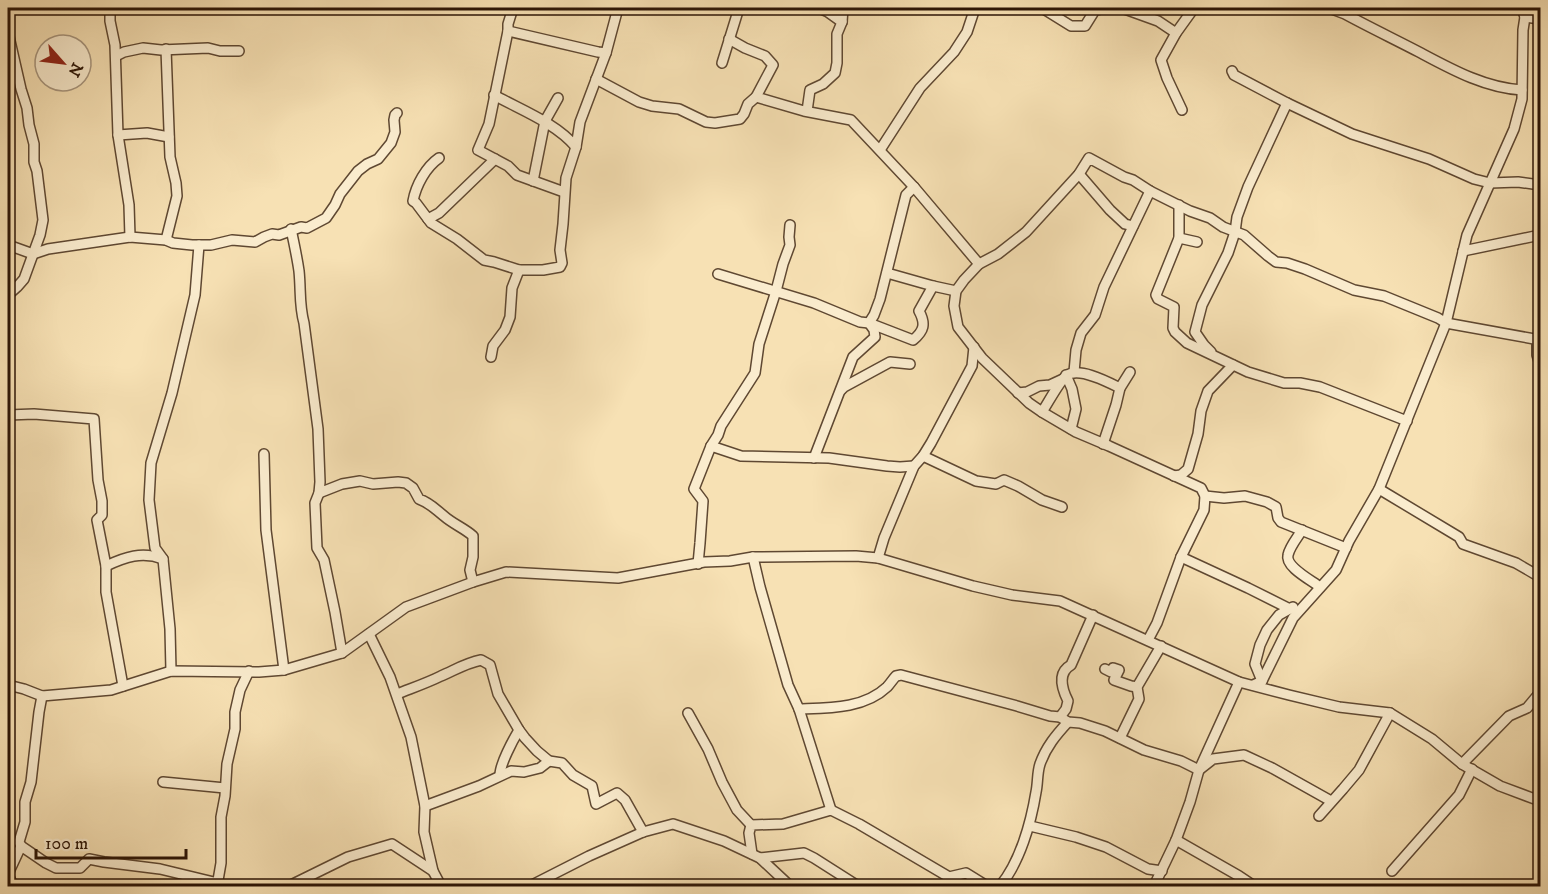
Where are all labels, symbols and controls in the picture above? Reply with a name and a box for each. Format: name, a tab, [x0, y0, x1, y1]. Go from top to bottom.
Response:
north arrow	[33, 33, 93, 93]
text: N	[63, 59, 87, 80]
scale bar	[36, 822, 186, 860]
text: 100 m	[45, 833, 88, 855]

